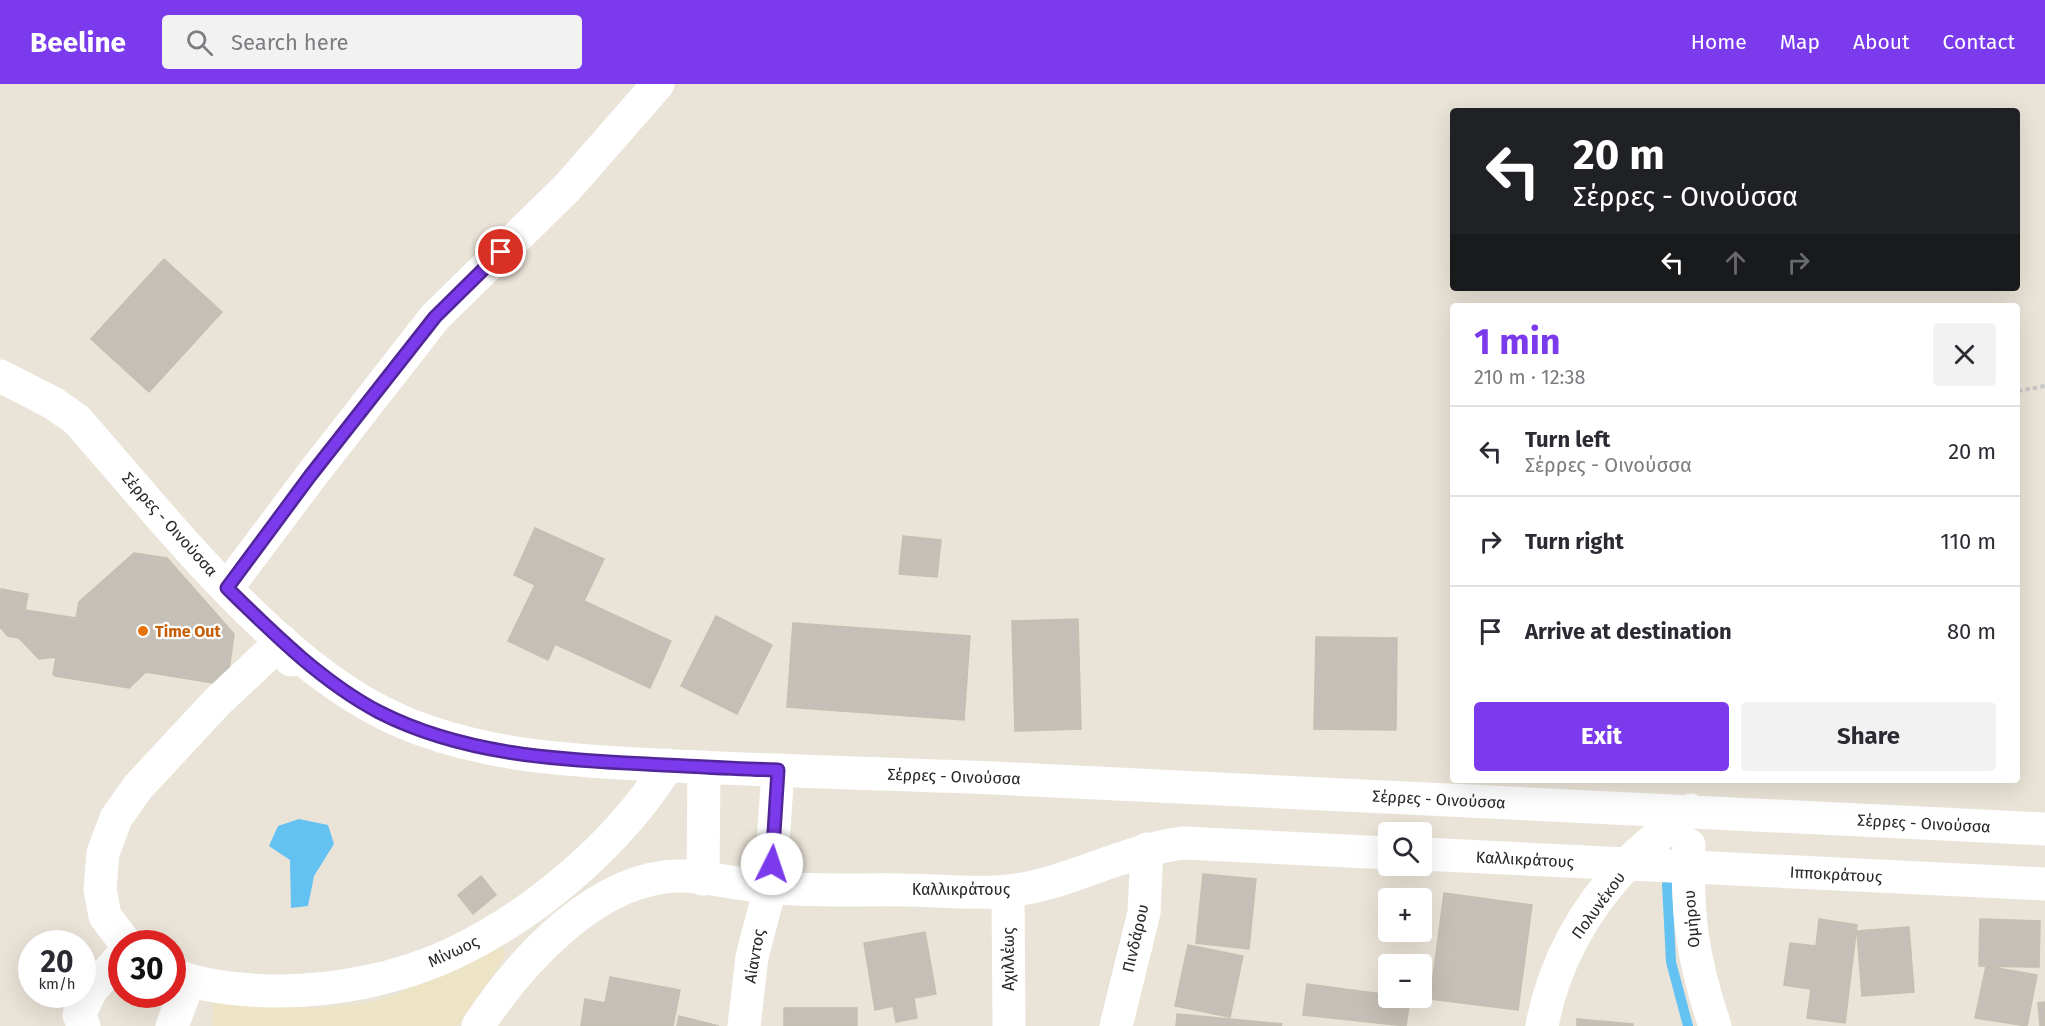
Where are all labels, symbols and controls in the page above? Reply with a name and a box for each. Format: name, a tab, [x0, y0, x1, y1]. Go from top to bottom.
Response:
search box	[162, 15, 582, 69]
text: Beeline	[30, 26, 126, 59]
icon: search	[183, 26, 216, 59]
text: Search here	[231, 29, 349, 56]
text: Home	[1691, 29, 1747, 55]
text: Map	[1780, 29, 1820, 55]
text: About	[1853, 29, 1910, 55]
text: Contact	[1943, 29, 2015, 55]
text: 20 m	[1573, 130, 1665, 180]
icon: left	[1474, 132, 1552, 210]
text: Σέρρες - Οινούσσα	[1573, 181, 1798, 213]
pin	[475, 226, 526, 277]
icon: arrive	[484, 235, 517, 268]
icon: left	[1656, 246, 1689, 279]
icon: ahead	[1719, 246, 1752, 279]
icon: right	[1782, 246, 1815, 279]
text: 1 min	[1474, 320, 1561, 364]
button: close	[1933, 323, 1996, 386]
text: 210 m · 12:38	[1474, 365, 1586, 389]
text: Turn left	[1525, 426, 1610, 453]
icon: left	[1474, 435, 1507, 468]
text: 20 m	[1948, 438, 1996, 465]
text: Σέρρες - Οινούσσα	[1525, 453, 1692, 477]
street label: Σέρρες - Οινούσσα	[118, 468, 221, 580]
icon: right	[1474, 525, 1507, 558]
text: Turn right	[1525, 528, 1624, 555]
text: 110 m	[1940, 528, 1996, 555]
icon: arrive	[1474, 615, 1507, 648]
text: Arrive at destination	[1525, 618, 1732, 645]
text: 80 m	[1947, 618, 1996, 645]
place label: Time Out	[155, 622, 222, 641]
marker: Time Out	[136, 624, 150, 638]
button: Exit	[1474, 702, 1729, 771]
button: Share	[1741, 702, 1996, 771]
street label: Σέρρες - Οινούσσα	[887, 765, 1021, 788]
street label: Σέρρες - Οινούσσα	[1372, 787, 1506, 812]
street label: Σέρρες - Οινούσσα	[1857, 811, 1991, 836]
map controls	[1378, 822, 1432, 1008]
button: search	[1378, 822, 1432, 876]
position arrow	[740, 832, 804, 896]
street label: Καλλικράτους	[1475, 847, 1575, 872]
street label: Ιπποκράτους	[1789, 863, 1883, 886]
street label: Πολυνέκου	[1568, 868, 1629, 943]
street label: Καλλικράτους	[912, 880, 1011, 899]
button: +	[1378, 888, 1432, 942]
street label: Ομήρου	[1680, 889, 1703, 949]
street label: Πινδάρου	[1118, 902, 1153, 974]
street label: Αίαντος	[740, 927, 769, 985]
street label: Αχιλλέως	[999, 927, 1018, 991]
speed limit sign: 30	[108, 930, 186, 1008]
street label: Μίνωος	[425, 931, 482, 971]
text: 20	[40, 944, 74, 980]
button: −	[1378, 954, 1432, 1008]
text: km/h	[38, 975, 76, 993]

